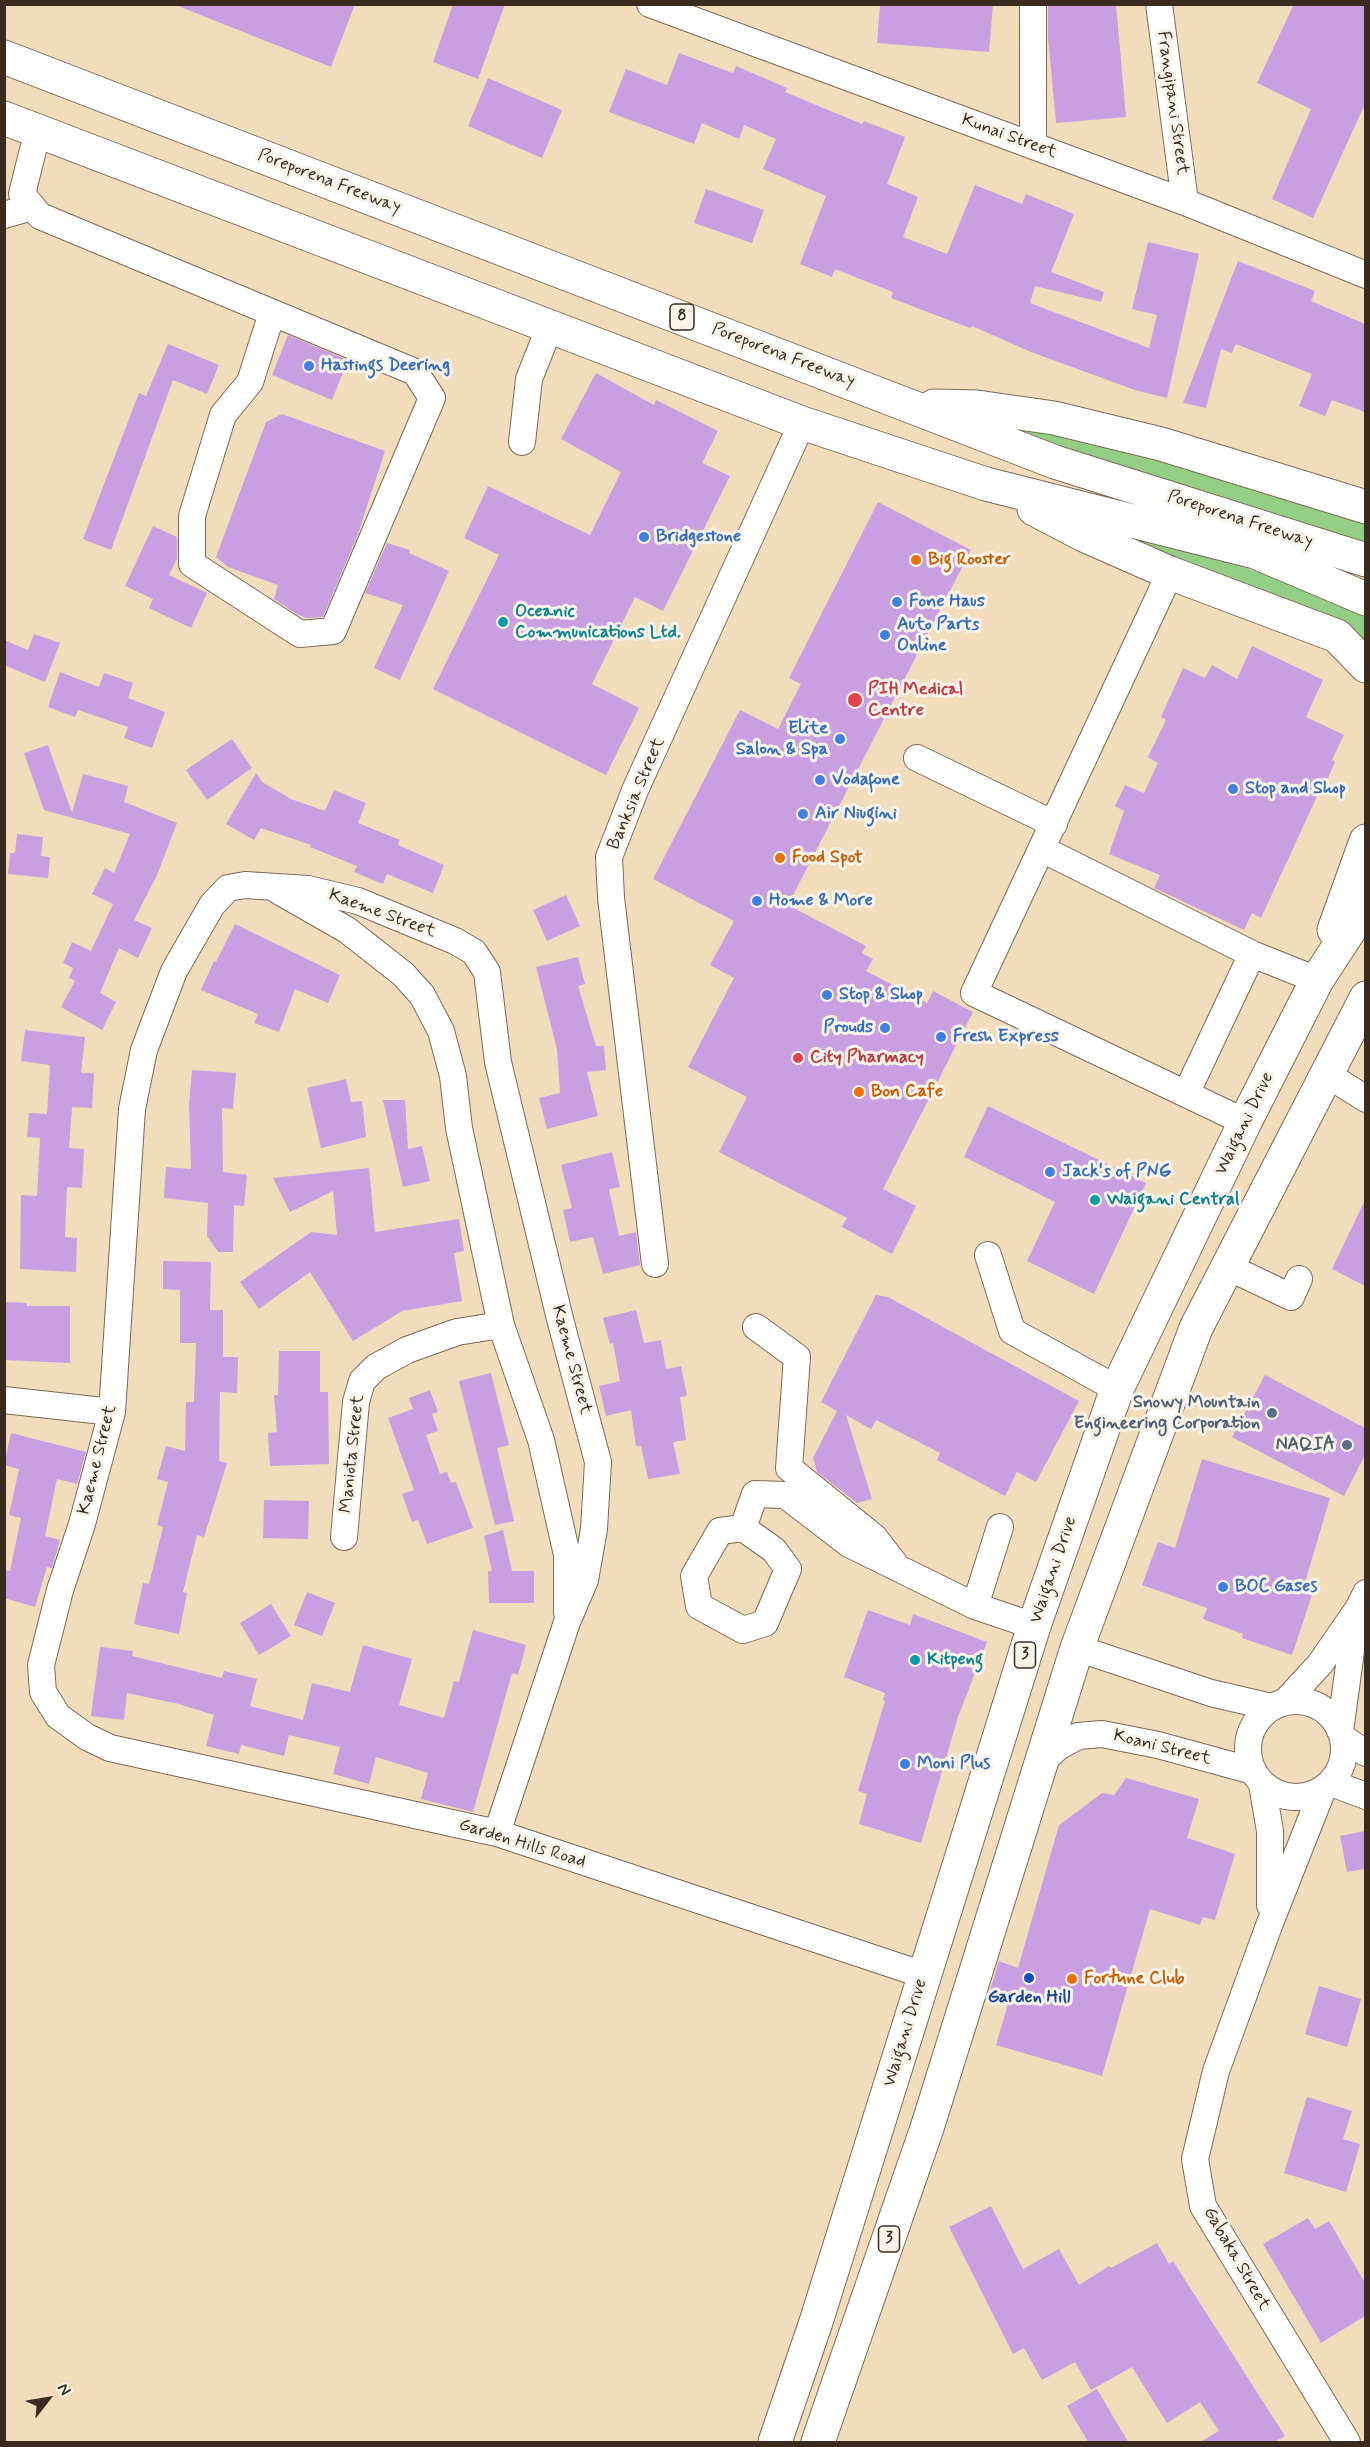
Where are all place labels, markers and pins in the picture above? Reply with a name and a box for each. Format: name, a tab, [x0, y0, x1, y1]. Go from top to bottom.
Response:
place label: Hastings Deering	[321, 355, 450, 377]
marker: Hastings Deering	[302, 359, 316, 373]
place label: Bridgestone	[656, 526, 741, 548]
marker: Bridgestone	[637, 530, 651, 544]
place label: Big Rooster	[928, 549, 1011, 571]
marker: Big Rooster	[909, 553, 923, 567]
place label: Fone Haus	[909, 591, 985, 613]
marker: Fone Haus	[890, 595, 904, 609]
place label: Oceanic Communications Ltd.	[515, 601, 681, 644]
place label: Auto Parts Online	[897, 614, 979, 656]
marker: Oceanic Communications Ltd.	[496, 615, 510, 629]
marker: Auto Parts Online	[878, 628, 892, 642]
place label: PIH Medical Centre	[868, 679, 963, 722]
marker: PIH Medical Centre	[846, 691, 864, 709]
place label: Elite Salon & Spa	[736, 718, 828, 760]
marker: Elite Salon & Spa	[833, 732, 847, 746]
place label: Vodafone	[832, 769, 900, 791]
marker: Vodafone	[813, 773, 827, 787]
place label: Stop and Shop	[1245, 778, 1346, 800]
marker: Stop and Shop	[1226, 782, 1240, 796]
place label: Air Niugini	[815, 803, 897, 825]
marker: Air Niugini	[796, 807, 810, 821]
place label: Food Spot	[792, 847, 863, 869]
marker: Food Spot	[773, 851, 787, 865]
place label: Home & More	[769, 890, 873, 912]
marker: Home & More	[750, 894, 764, 908]
place label: Stop & Shop	[839, 984, 923, 1006]
marker: Stop & Shop	[820, 988, 834, 1002]
place label: Prouds	[823, 1017, 873, 1039]
marker: Prouds	[878, 1021, 892, 1035]
place label: Fresh Express	[953, 1026, 1059, 1048]
marker: Fresh Express	[934, 1030, 948, 1044]
place label: City Pharmacy	[810, 1047, 924, 1069]
marker: City Pharmacy	[791, 1051, 805, 1065]
place label: Bon Cafe	[871, 1081, 943, 1103]
marker: Bon Cafe	[852, 1085, 866, 1099]
place label: Jack's of PNG	[1062, 1161, 1171, 1183]
marker: Jack's of PNG	[1043, 1165, 1057, 1179]
place label: Waigani Central	[1107, 1189, 1239, 1211]
marker: Waigani Central	[1088, 1193, 1102, 1207]
place label: Snowy Mountain Engineering Corporation	[1074, 1392, 1260, 1434]
marker: Snowy Mountain Engineering Corporation	[1265, 1406, 1279, 1420]
place label: NAQIA	[1276, 1434, 1335, 1456]
marker: NAQIA	[1340, 1438, 1354, 1452]
place label: BOC Gases	[1235, 1576, 1318, 1598]
marker: BOC Gases	[1216, 1580, 1230, 1594]
place label: Kitpeng	[927, 1649, 983, 1671]
marker: Kitpeng	[908, 1653, 922, 1667]
place label: Moni Plus	[917, 1753, 990, 1775]
marker: Moni Plus	[898, 1757, 912, 1771]
place label: Fortune Club	[1084, 1968, 1185, 1990]
marker: Garden Hill	[1022, 1971, 1036, 1985]
marker: Fortune Club	[1065, 1972, 1079, 1986]
place label: Garden Hill	[988, 1987, 1070, 2009]

